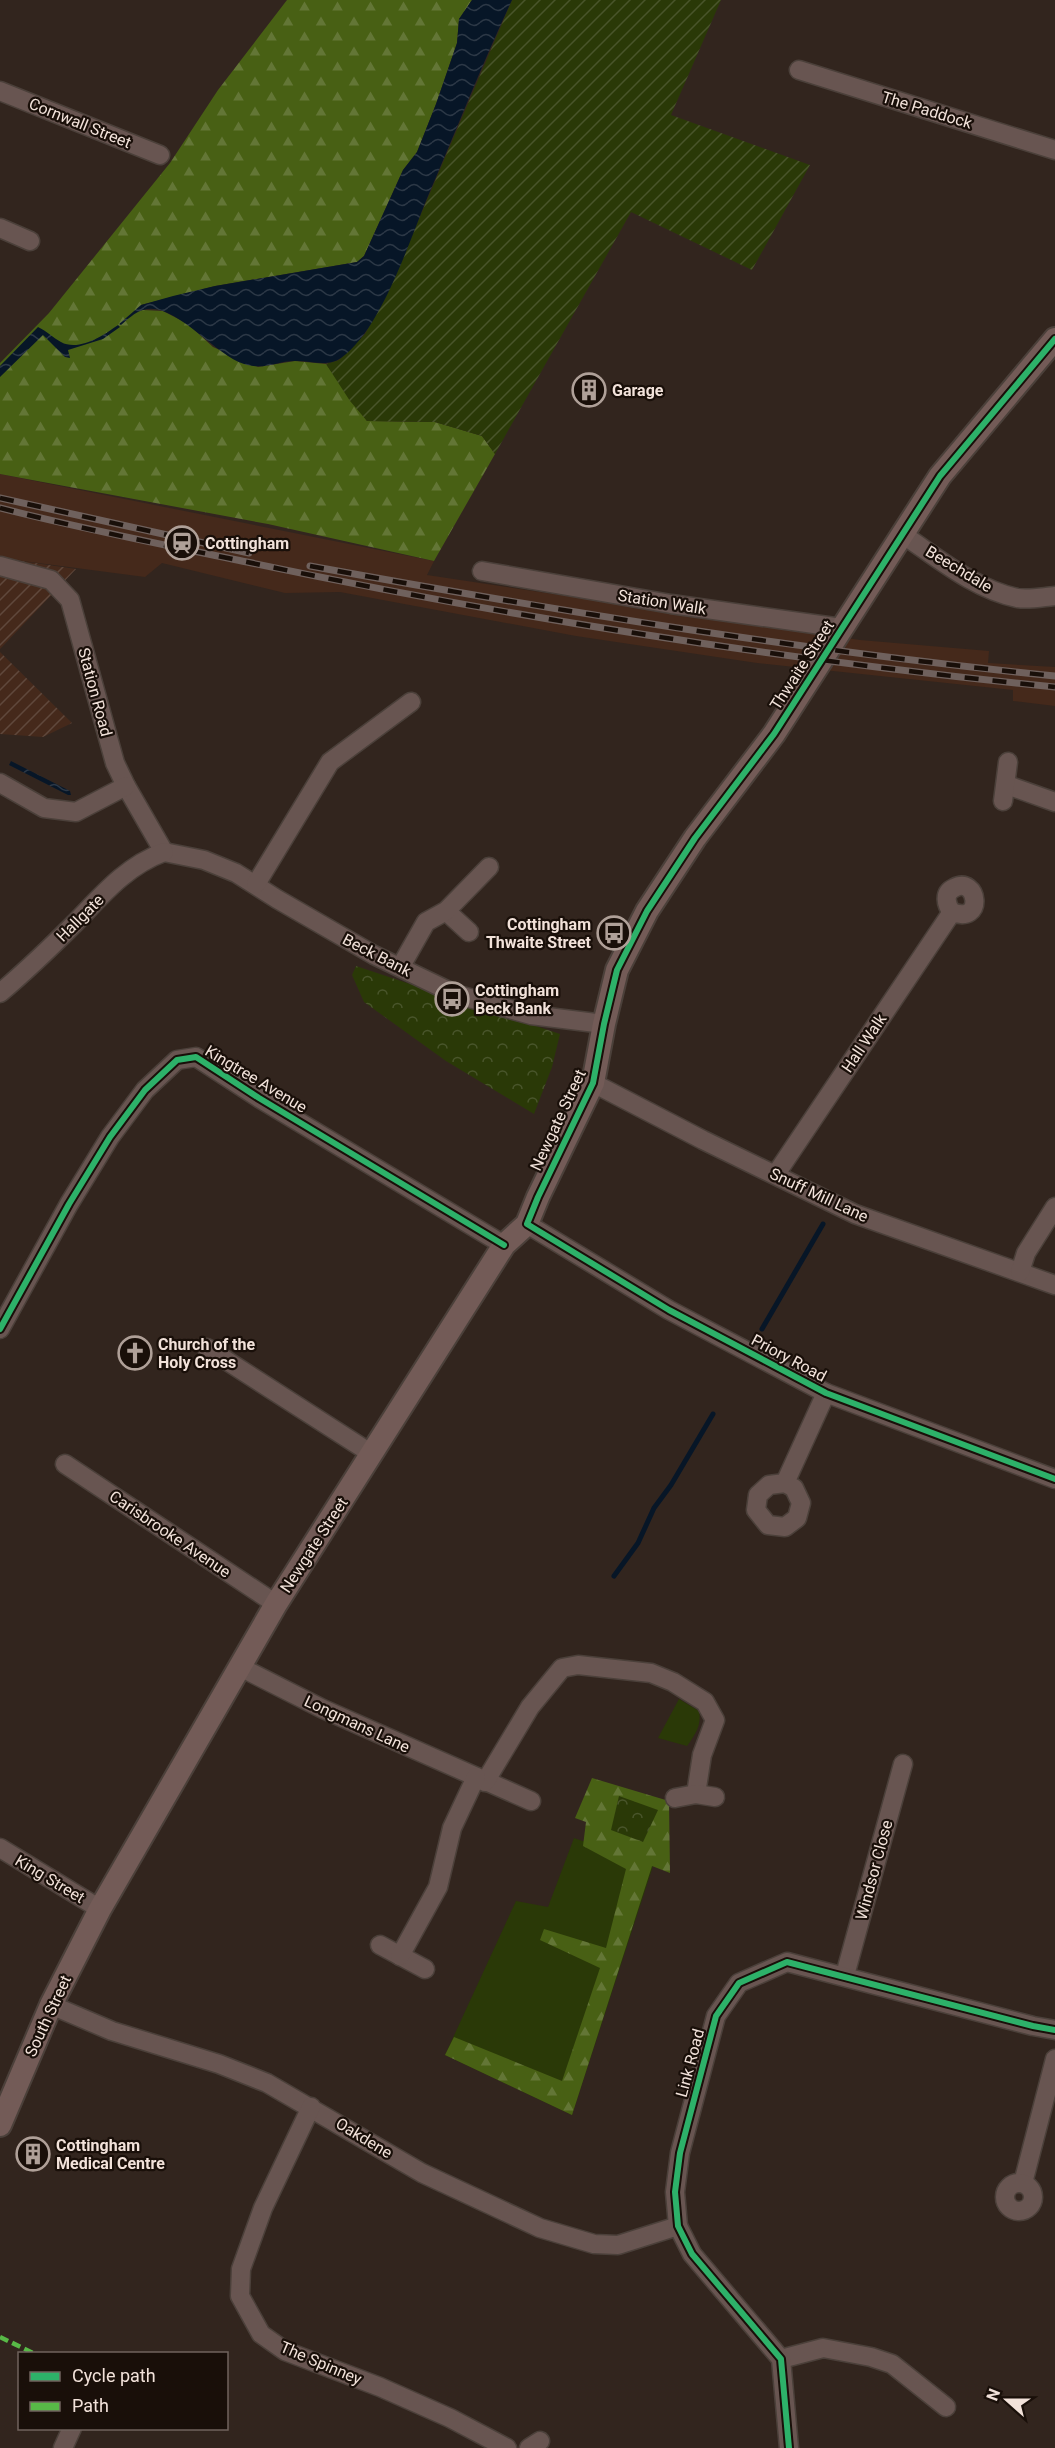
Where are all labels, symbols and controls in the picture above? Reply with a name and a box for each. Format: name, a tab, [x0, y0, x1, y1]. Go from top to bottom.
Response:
street label: The Paddock	[880, 87, 975, 133]
street label: Cornwall Street	[26, 94, 134, 152]
building icon: Garage	[571, 372, 607, 408]
place label: Garage	[612, 381, 664, 400]
station icon: Cottingham	[164, 525, 200, 561]
place label: Cottingham	[205, 534, 289, 553]
street label: Beechdale	[922, 542, 996, 596]
street label: Station Walk	[616, 586, 708, 618]
street label: Thwaite Street	[766, 617, 838, 713]
street label: Station Road	[74, 645, 116, 739]
street label: Hallgate	[52, 890, 108, 946]
place label: Cottingham Thwaite Street	[486, 915, 592, 952]
bus stop icon: Cottingham Thwaite Street	[596, 915, 632, 951]
street label: Beck Bank	[339, 930, 415, 981]
bus stop icon: Cottingham Beck Bank	[434, 981, 470, 1017]
place label: Cottingham Beck Bank	[475, 981, 559, 1018]
street label: Hall Walk	[838, 1009, 891, 1076]
street label: Kingtree Avenue	[202, 1041, 310, 1117]
street label: Newgate Street	[526, 1066, 590, 1174]
street label: Snuff Mill Lane	[767, 1164, 871, 1226]
street label: Priory Road	[748, 1330, 830, 1386]
church icon: Church of the Holy Cross	[117, 1335, 153, 1371]
place label: Church of the Holy Cross	[158, 1335, 255, 1372]
street label: Carisbrooke Avenue	[106, 1486, 234, 1582]
street label: Newgate Street	[276, 1494, 352, 1596]
street label: Longmans Lane	[301, 1691, 413, 1757]
street label: Windsor Close	[852, 1818, 896, 1922]
street label: King Street	[12, 1851, 88, 1907]
street label: South Street	[21, 1972, 75, 2060]
street label: Link Road	[672, 2027, 708, 2099]
street label: Oakdene	[332, 2114, 396, 2162]
building icon: Cottingham Medical Centre	[15, 2136, 51, 2172]
place label: Cottingham Medical Centre	[56, 2136, 165, 2173]
street label: The Spinney	[277, 2337, 365, 2389]
legend	[18, 2352, 228, 2430]
text: Cycle path	[72, 2365, 156, 2386]
north arrow	[977, 2370, 1037, 2430]
text: N	[983, 2386, 1004, 2403]
text: Path	[72, 2395, 109, 2416]

